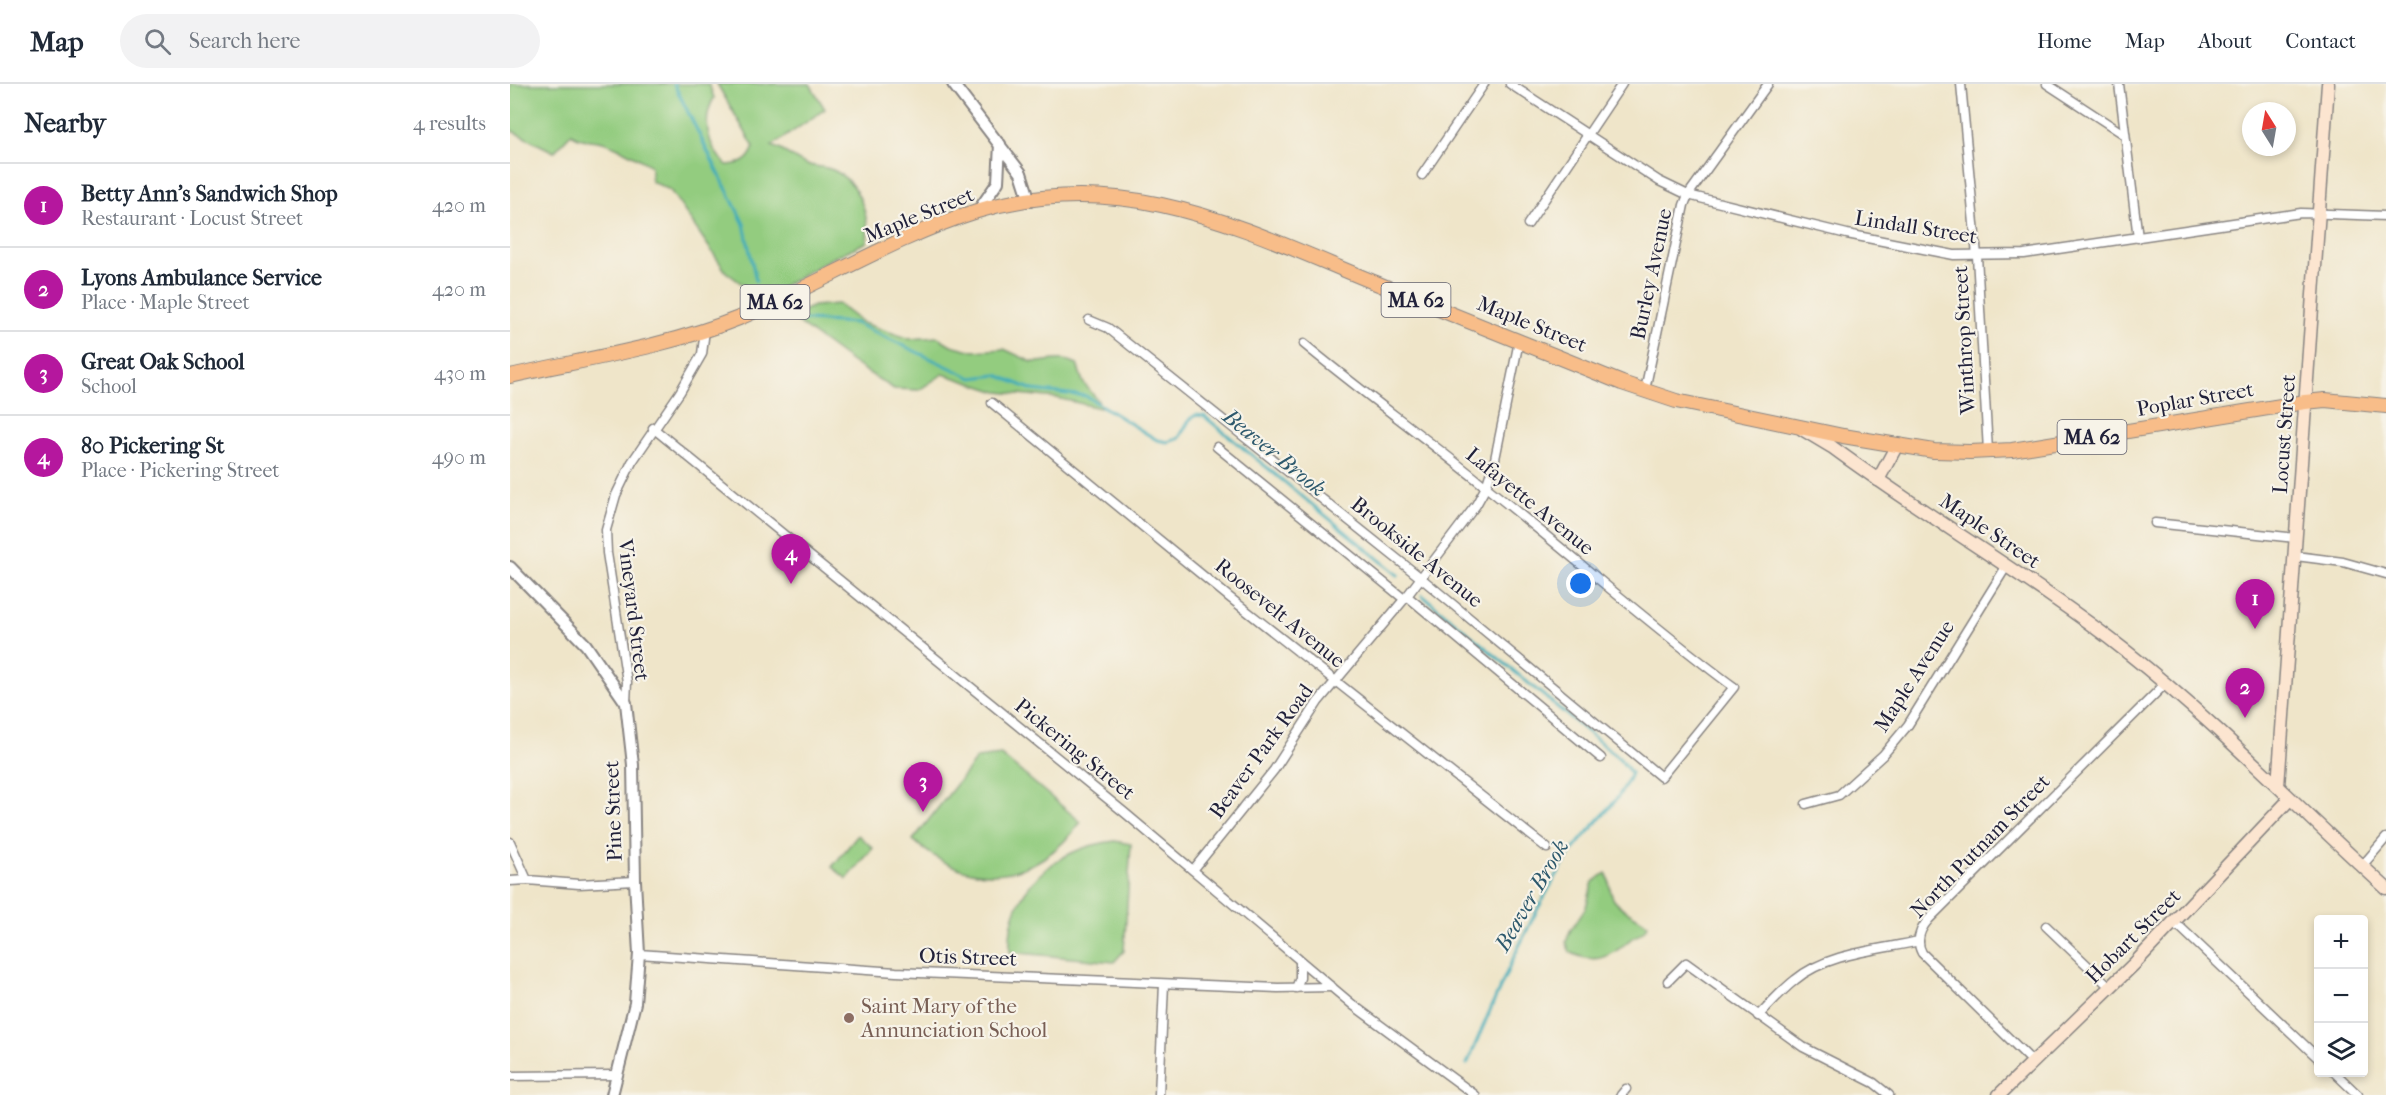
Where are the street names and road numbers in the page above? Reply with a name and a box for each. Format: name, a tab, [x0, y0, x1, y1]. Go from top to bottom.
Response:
street label: Maple Street	[861, 182, 978, 248]
street label: Lindall Street	[1853, 205, 1979, 249]
street label: Burley Avenue	[1625, 206, 1677, 342]
street label: Winthrop Street	[1948, 265, 1980, 416]
road number: MA 62	[1382, 283, 1450, 317]
road number: MA 62	[740, 285, 810, 319]
street label: Maple Street	[1474, 291, 1591, 357]
street label: Locust Street	[2268, 373, 2300, 495]
street label: Poplar Street	[2135, 377, 2256, 421]
road number: MA 62	[2058, 420, 2126, 454]
street label: Lafayette Avenue	[1461, 442, 1599, 560]
street label: Maple Street	[1935, 489, 2045, 574]
street label: Brookside Avenue	[1346, 492, 1488, 612]
street label: Vineyard Street	[613, 537, 655, 683]
street label: Roosevelt Avenue	[1210, 553, 1350, 673]
street label: Maple Avenue	[1869, 616, 1959, 736]
street label: Beaver Park Road	[1204, 679, 1318, 823]
street label: Pickering Street	[1010, 693, 1140, 805]
street label: Pine Street	[599, 759, 627, 862]
street label: North Putnam Street	[1905, 769, 2055, 923]
street label: Hobart Street	[2081, 883, 2186, 988]
street label: Otis Street	[919, 943, 1018, 971]

